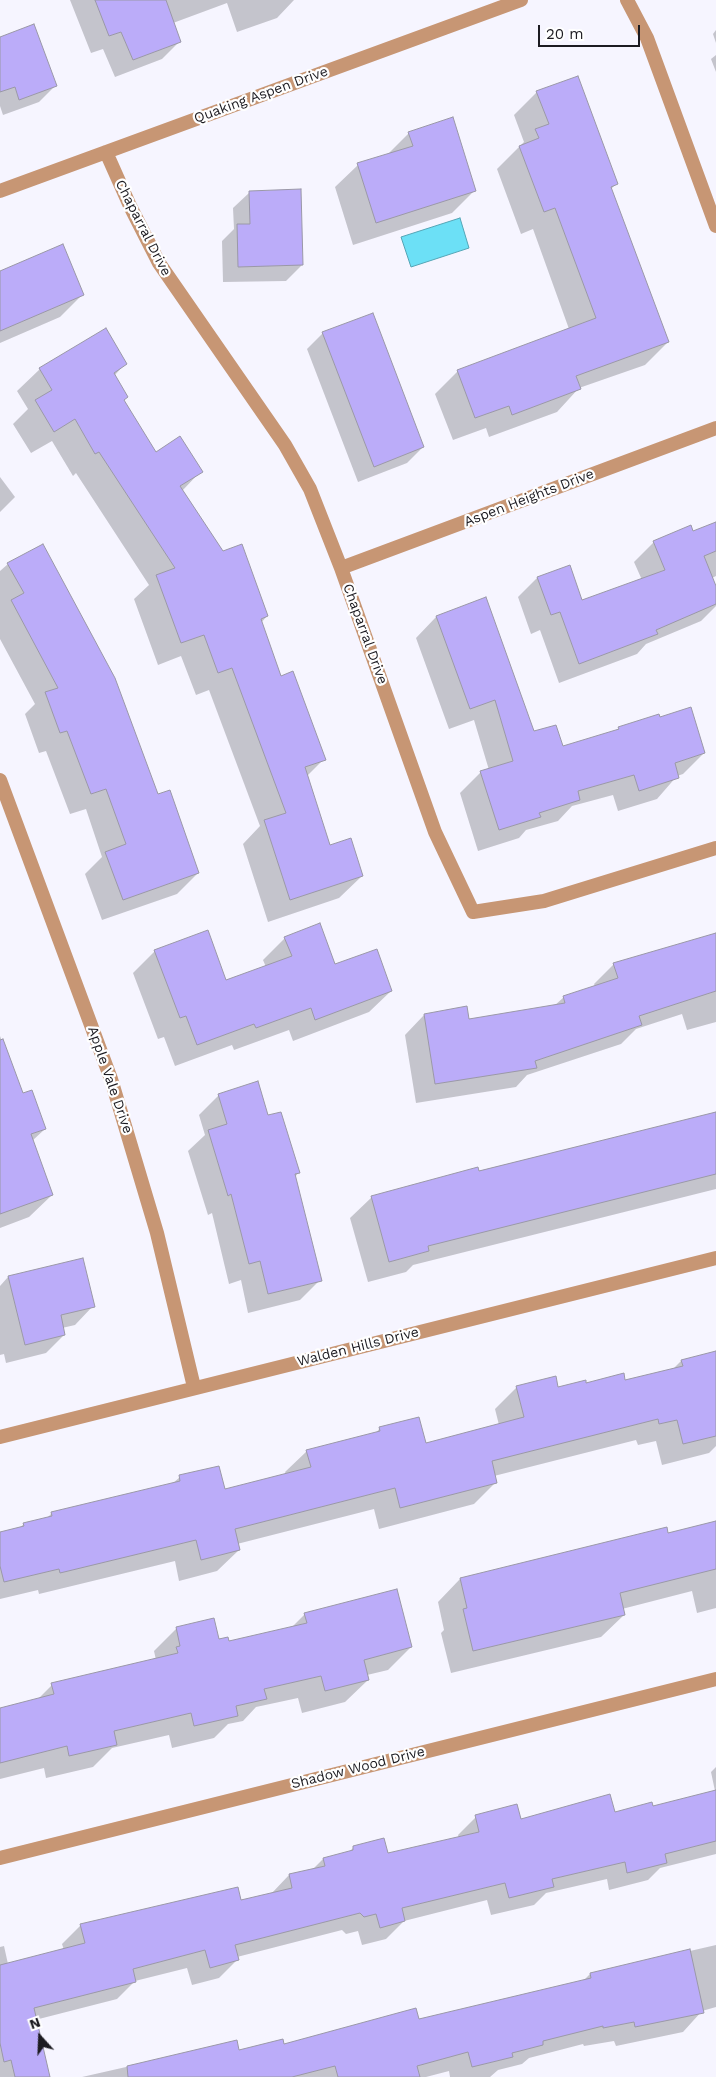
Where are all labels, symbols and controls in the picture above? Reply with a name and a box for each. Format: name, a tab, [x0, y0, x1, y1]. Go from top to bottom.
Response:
scale bar	[541, 15, 644, 47]
text: 20 m	[546, 25, 584, 43]
street label: Quaking Aspen Drive	[192, 63, 330, 127]
street label: Chaparral Drive	[111, 177, 175, 279]
street label: Aspen Heights Drive	[462, 465, 596, 531]
street label: Chaparral Drive	[339, 581, 391, 687]
street label: Apple Vale Drive	[84, 1024, 136, 1136]
street label: Walden Hills Drive	[295, 1324, 421, 1370]
street label: Shadow Wood Drive	[289, 1743, 427, 1793]
north arrow	[15, 2012, 65, 2062]
text: N	[27, 2014, 42, 2032]

